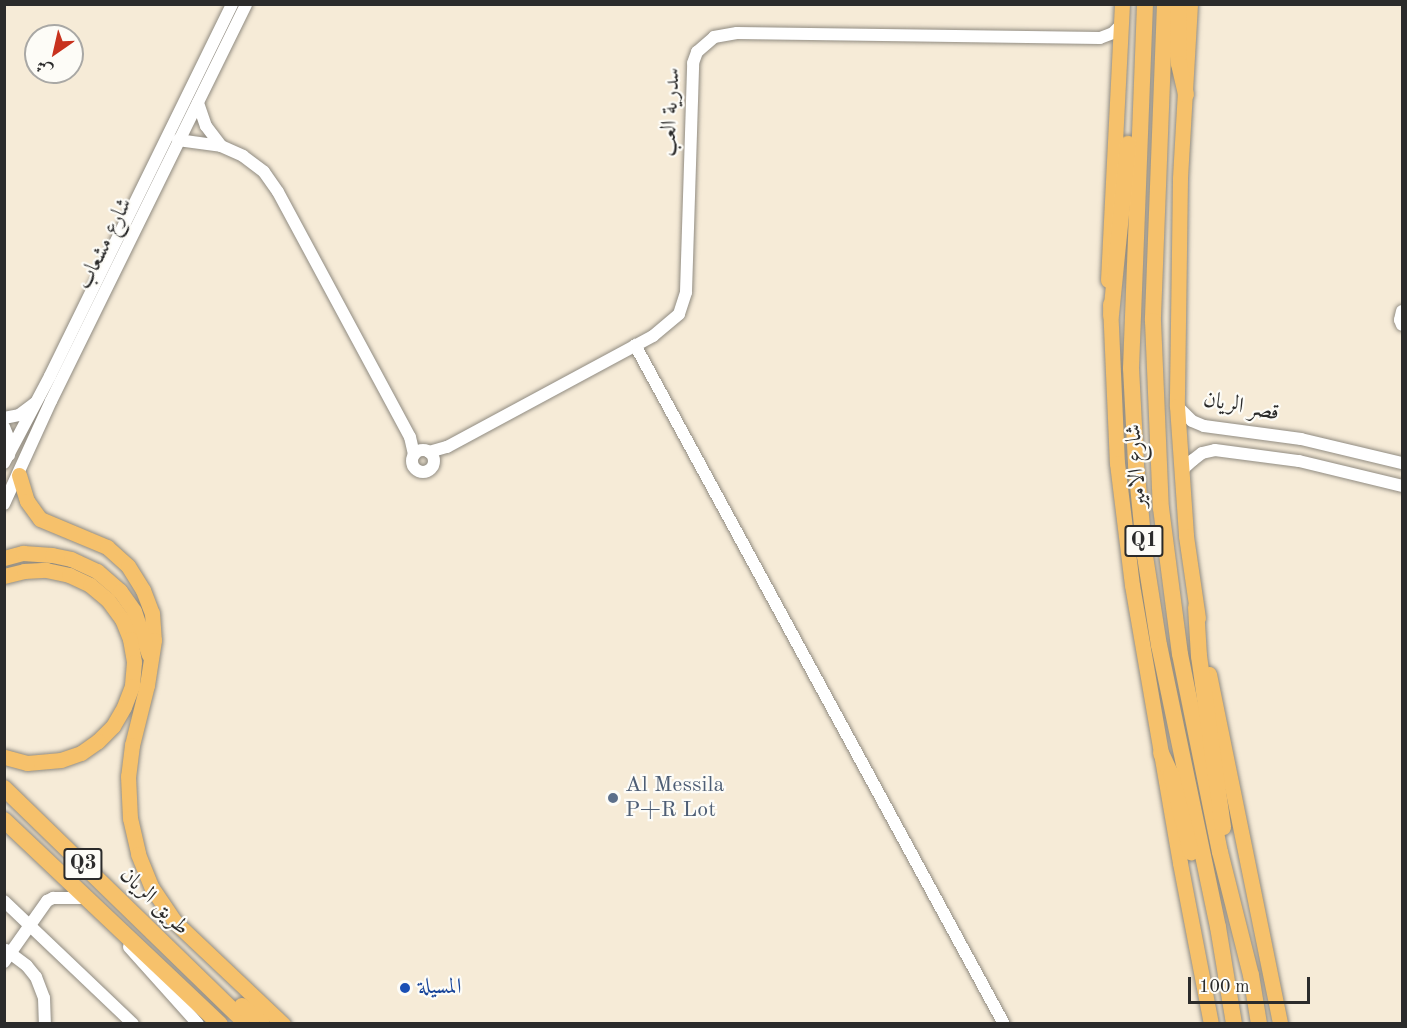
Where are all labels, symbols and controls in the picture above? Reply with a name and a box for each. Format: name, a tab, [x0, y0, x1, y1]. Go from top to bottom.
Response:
north arrow	[24, 24, 84, 84]
text: ش	[34, 56, 56, 78]
street label: سدرية العب	[655, 67, 687, 157]
street label: شارع مشعاب	[71, 194, 139, 294]
street label: قصر الريان	[1201, 387, 1281, 427]
street label: شارع الامير	[1121, 423, 1153, 509]
road number: Q1	[1123, 523, 1165, 559]
place label: Al Messila P+R Lot	[625, 772, 724, 824]
marker: Al Messila P+R Lot	[606, 791, 620, 805]
road number: Q3	[62, 846, 104, 882]
street label: طريق الريان	[114, 862, 194, 942]
scale bar	[1191, 965, 1312, 1003]
place label: المسيلة	[418, 975, 461, 1001]
text: 100 m	[1199, 978, 1250, 996]
marker: المسيلة	[396, 979, 414, 997]

